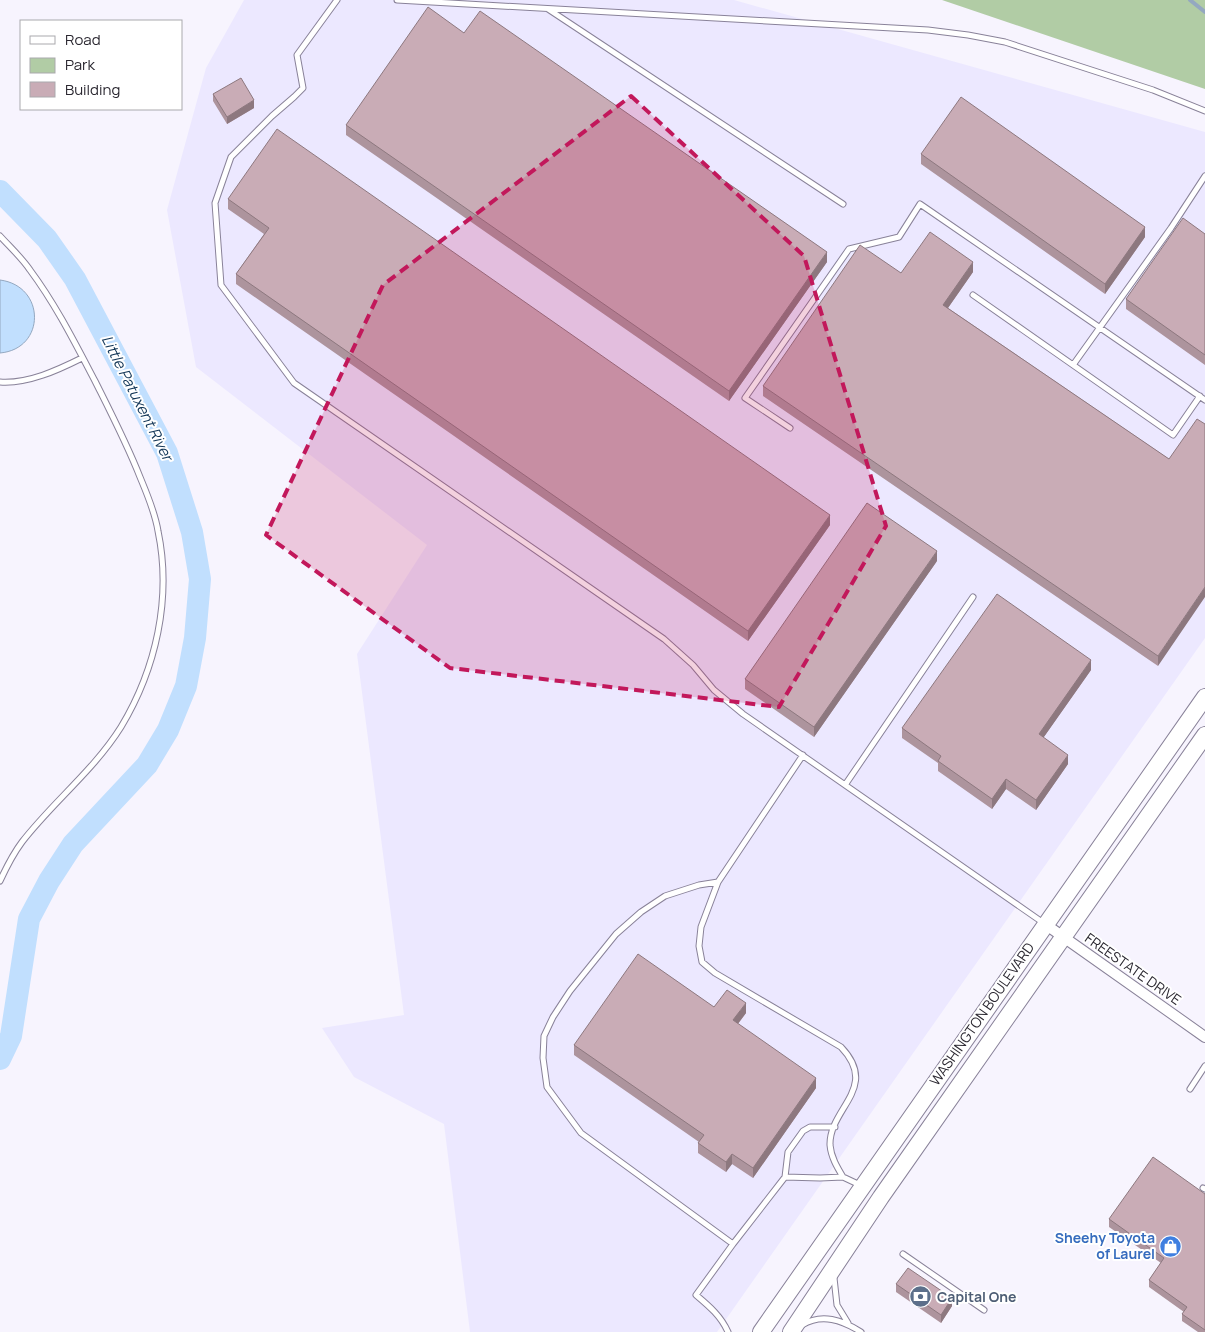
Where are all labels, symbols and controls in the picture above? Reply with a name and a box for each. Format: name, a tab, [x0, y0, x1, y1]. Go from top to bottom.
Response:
legend	[20, 20, 182, 110]
text: Road	[65, 29, 101, 50]
text: Park	[65, 54, 95, 75]
text: Building	[65, 79, 120, 100]
water label: Little Patuxent River	[97, 332, 179, 466]
street label: FREESTATE DRIVE	[1081, 928, 1185, 1009]
street label: WASHINGTON BOULEVARD	[925, 938, 1038, 1089]
place label: Sheehy Toyota of Laurel	[1055, 1228, 1155, 1263]
shop icon: Sheehy Toyota of Laurel	[1159, 1234, 1183, 1258]
bank icon: Capital One	[909, 1285, 933, 1309]
place label: Capital One	[937, 1287, 1016, 1306]

